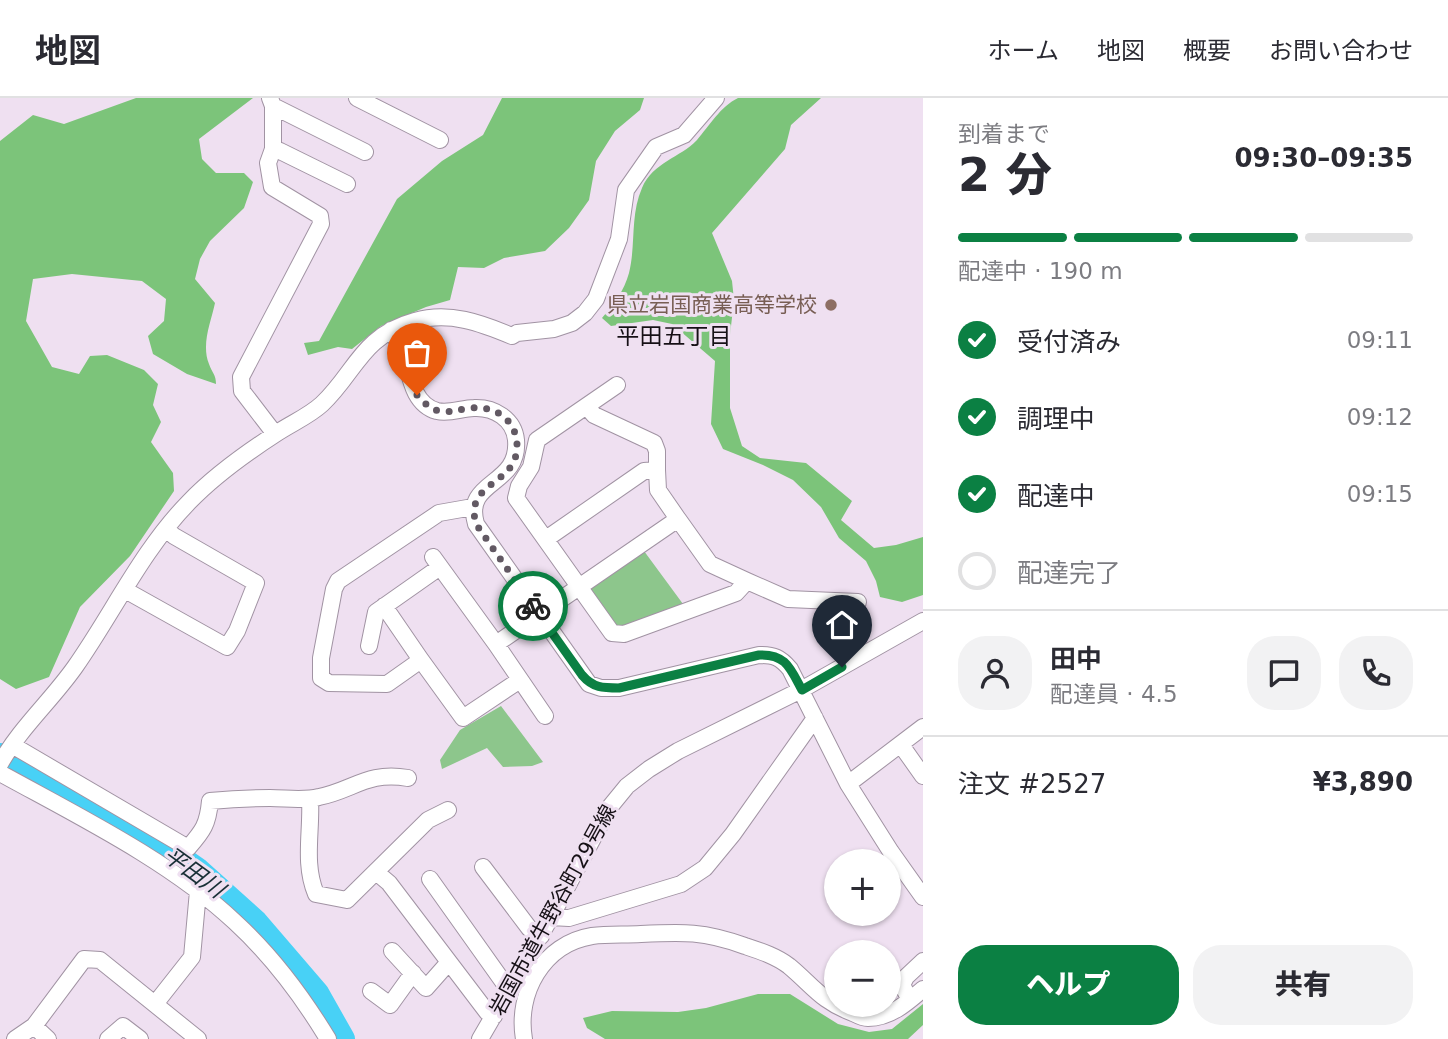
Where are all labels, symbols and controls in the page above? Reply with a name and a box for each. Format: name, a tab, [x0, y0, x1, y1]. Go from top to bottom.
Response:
text: 地図	[35, 31, 101, 70]
text: ホーム	[988, 37, 1059, 65]
text: 地図	[1097, 37, 1145, 65]
text: 概要	[1183, 37, 1231, 65]
text: お問い合わせ	[1269, 37, 1413, 65]
text: 到着まで	[958, 121, 1050, 147]
text: 09:30–09:35	[1234, 143, 1413, 173]
text: 2 分	[958, 148, 1052, 202]
text: 配達中 · 190 m	[958, 258, 1123, 284]
place label: 県立岩国商業高等学校	[607, 293, 817, 317]
marker: 県立岩国商業高等学校	[823, 297, 839, 313]
icon: check	[958, 321, 996, 359]
pin	[387, 323, 447, 395]
district label: 平田五丁目	[617, 323, 732, 349]
text: 受付済み	[1017, 327, 1121, 357]
text: 09:11	[1347, 327, 1413, 353]
icon: bag	[398, 334, 436, 372]
icon: check	[958, 398, 996, 436]
text: 調理中	[1017, 404, 1095, 434]
text: 09:12	[1347, 404, 1413, 430]
icon: check	[958, 475, 996, 513]
text: 配達中	[1017, 481, 1095, 511]
text: 09:15	[1347, 481, 1413, 507]
text: 配達完了	[1017, 558, 1121, 588]
courier	[498, 571, 568, 641]
icon: bike	[514, 587, 552, 625]
pin	[812, 595, 872, 667]
icon: home	[823, 606, 861, 644]
button: person	[958, 636, 1032, 710]
button: chat	[1247, 636, 1321, 710]
button: phone	[1339, 636, 1413, 710]
text: 田中	[1050, 644, 1102, 674]
text: 配達員 · 4.5	[1050, 681, 1178, 707]
text: ¥3,890	[1313, 767, 1413, 797]
text: 注文 #2527	[958, 769, 1106, 799]
street label: 岩国市道牛野谷町29号線	[485, 801, 621, 1019]
water label: 平田川	[158, 841, 232, 905]
map controls	[824, 849, 901, 1017]
button: +	[824, 849, 901, 926]
button: −	[824, 940, 901, 1017]
button: ヘルプ	[958, 945, 1179, 1025]
button: 共有	[1193, 945, 1413, 1025]

